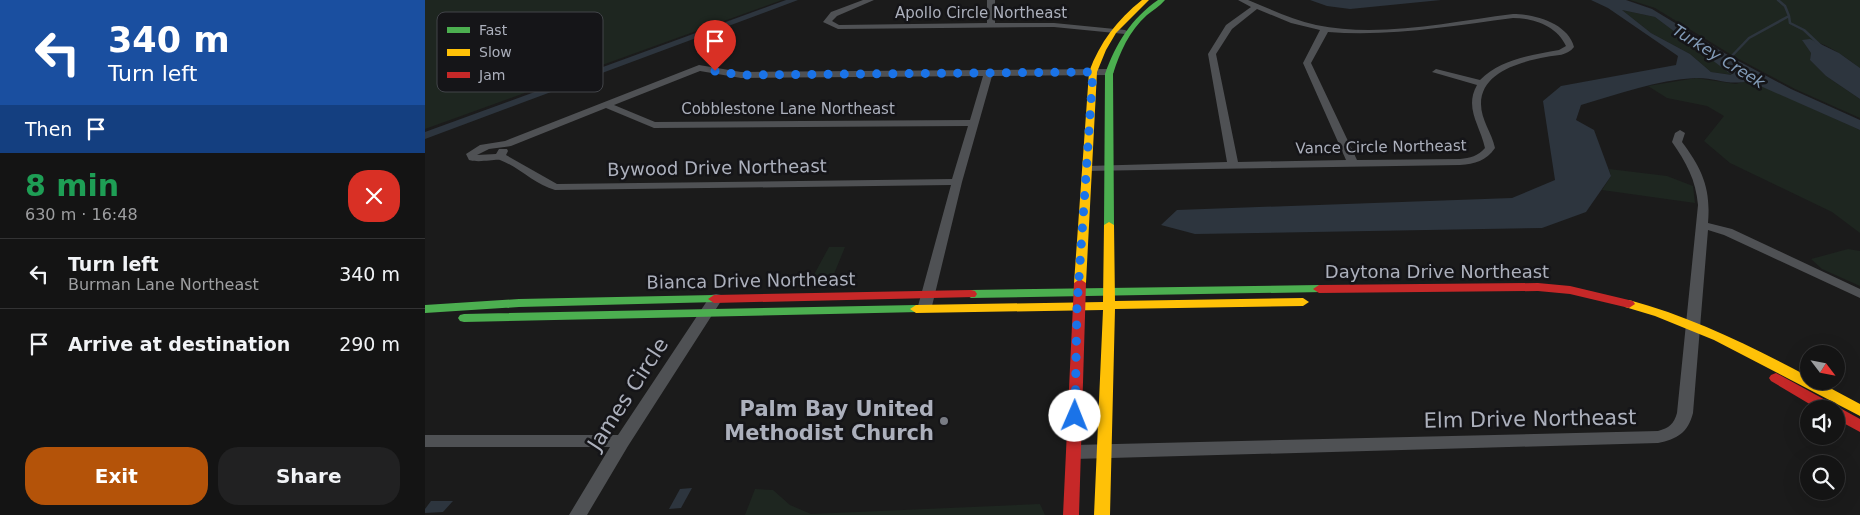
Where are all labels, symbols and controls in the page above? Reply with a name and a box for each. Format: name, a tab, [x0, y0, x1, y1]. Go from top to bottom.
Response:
street label: Apollo Circle Northeast	[895, 4, 1067, 22]
legend	[437, 12, 603, 92]
icon: left	[25, 20, 90, 85]
text: 340 m	[108, 20, 230, 60]
pin	[694, 20, 736, 71]
water label: Turkey Creek	[1669, 20, 1769, 93]
text: Fast	[479, 22, 508, 38]
icon: arrive	[701, 27, 729, 55]
text: Slow	[479, 44, 512, 60]
text: Turn left	[108, 61, 197, 86]
text: Jam	[478, 67, 505, 83]
street label: Cobblestone Lane Northeast	[681, 100, 895, 118]
icon: arrive	[82, 115, 110, 143]
text: Then	[25, 118, 72, 140]
street label: Vance Circle Northeast	[1295, 137, 1467, 157]
street label: Bywood Drive Northeast	[607, 155, 827, 180]
text: 8 min	[25, 168, 119, 203]
button: close	[348, 170, 400, 222]
text: 630 m · 16:48	[25, 205, 138, 224]
text: Turn left	[68, 253, 159, 275]
icon: left	[25, 260, 53, 288]
street label: Daytona Drive Northeast	[1325, 261, 1549, 282]
text: 340 m	[339, 263, 400, 285]
street label: Bianca Drive Northeast	[646, 268, 856, 293]
text: Burman Lane Northeast	[68, 275, 259, 294]
icon: arrive	[25, 330, 53, 358]
text: Arrive at destination	[68, 333, 290, 355]
text: 290 m	[339, 333, 400, 355]
street label: James Circle	[582, 333, 673, 456]
north arrow	[1800, 345, 1845, 390]
map controls	[1800, 345, 1845, 500]
position arrow	[1048, 389, 1100, 441]
place label: Palm Bay United Methodist Church	[724, 397, 934, 445]
button: sound	[1800, 400, 1845, 445]
street label: Elm Drive Northeast	[1424, 405, 1636, 433]
marker: Palm Bay United Methodist Church	[938, 415, 950, 427]
button: Exit	[25, 447, 208, 505]
button: Share	[218, 447, 400, 505]
button: search	[1800, 455, 1845, 500]

